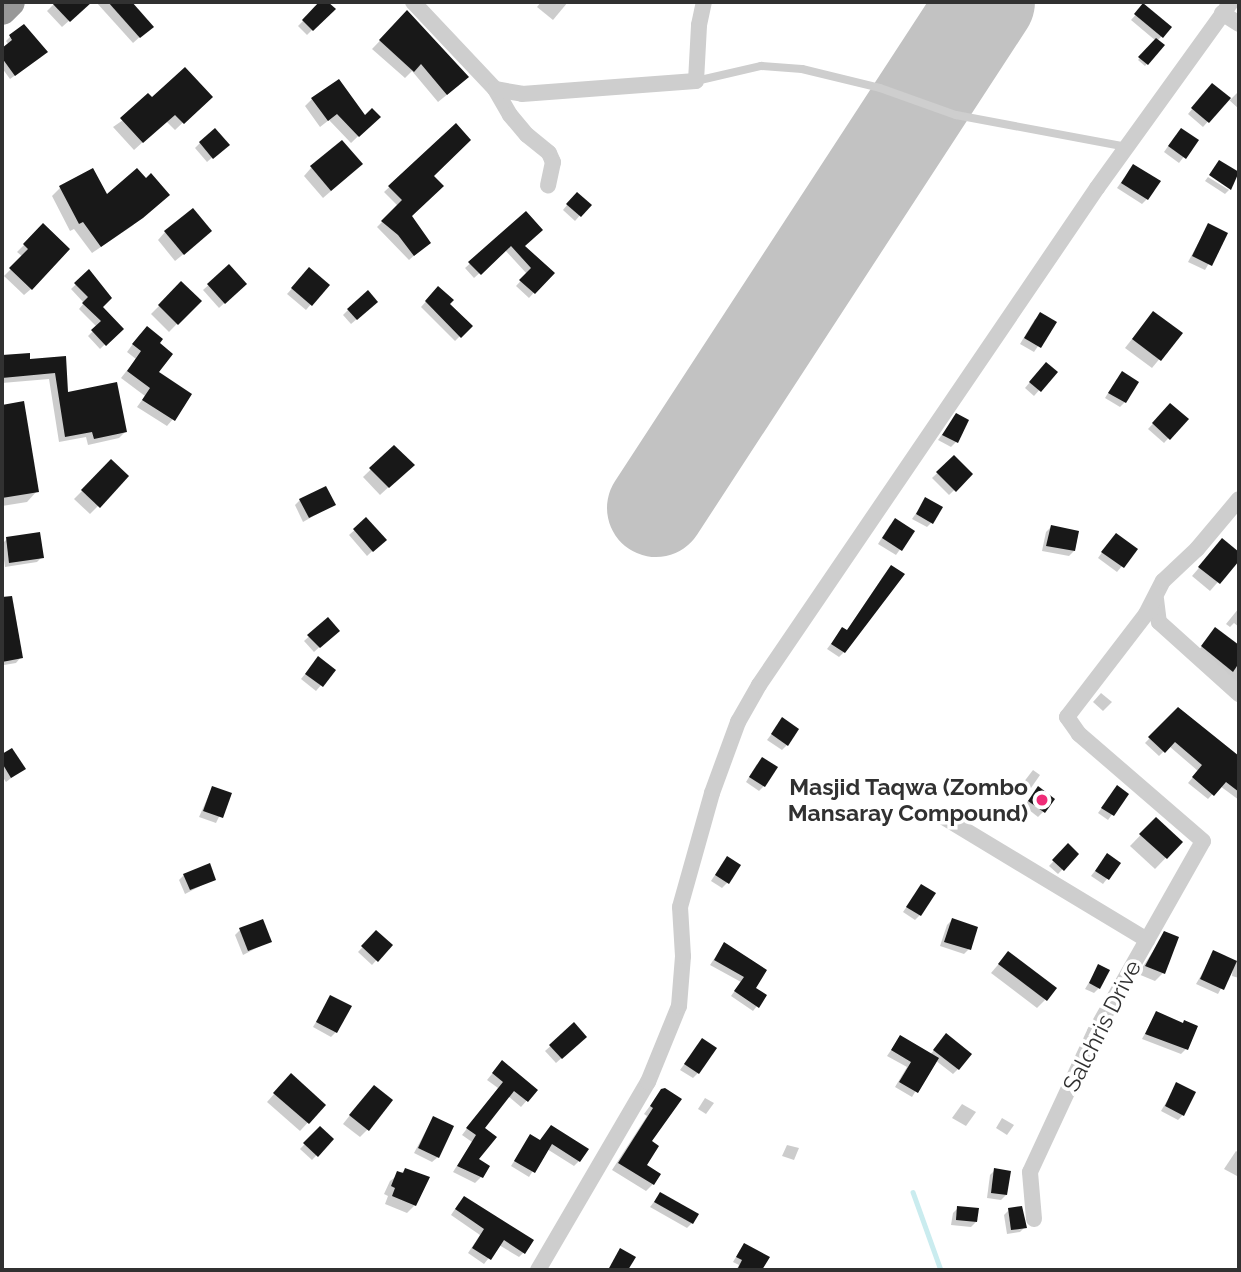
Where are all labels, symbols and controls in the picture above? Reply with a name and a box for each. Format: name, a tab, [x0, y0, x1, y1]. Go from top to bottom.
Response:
place label: Masjid Taqwa (Zombo Mansaray Compound)	[787, 773, 1028, 827]
marker: Masjid Taqwa (Zombo Mansaray Compound)	[1034, 792, 1050, 808]
street label: Salchris Drive	[1057, 956, 1147, 1096]

